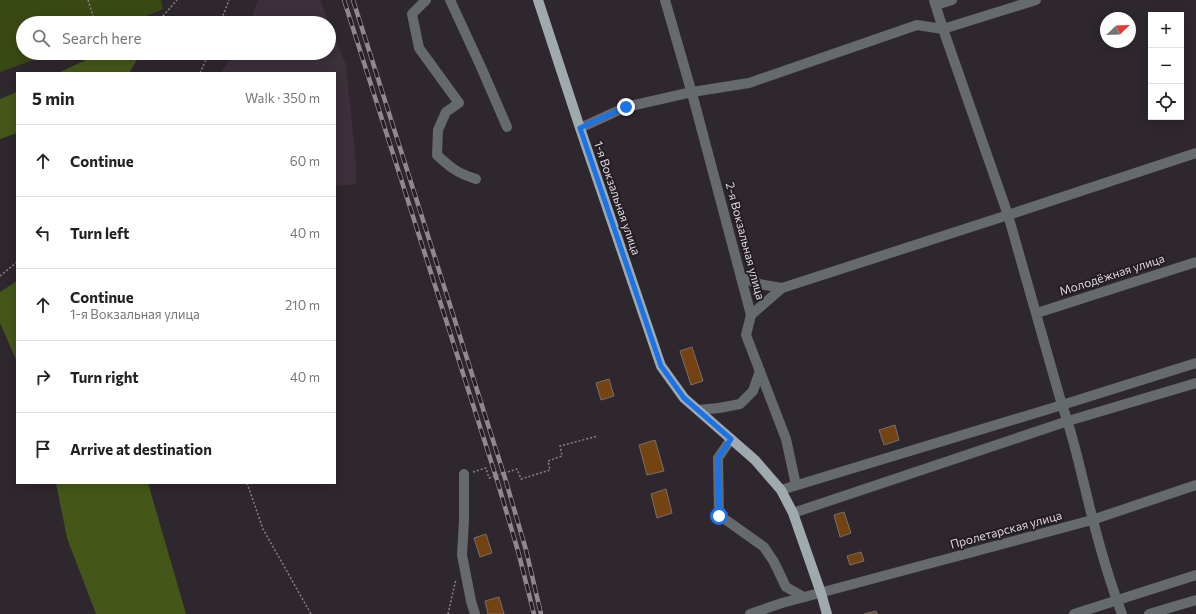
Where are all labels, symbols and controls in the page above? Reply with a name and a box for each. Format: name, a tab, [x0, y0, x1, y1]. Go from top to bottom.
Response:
north arrow	[1100, 12, 1136, 48]
map controls	[1148, 12, 1184, 120]
button: +	[1148, 12, 1184, 48]
search box	[16, 16, 336, 60]
icon: search	[30, 27, 52, 49]
text: Search here	[62, 29, 141, 47]
button: −	[1148, 48, 1184, 84]
button: locate	[1148, 84, 1184, 120]
text: 5 min	[32, 88, 75, 109]
text: Walk · 350 m	[245, 90, 320, 106]
route end	[617, 98, 635, 116]
street label: 1-я Вокзальная улица	[592, 139, 644, 257]
icon: ahead	[32, 150, 54, 172]
text: Continue	[70, 152, 134, 170]
text: 60 m	[290, 153, 320, 169]
street label: 2-я Вокзальная улица	[724, 180, 768, 301]
icon: left	[32, 222, 54, 244]
text: Turn left	[70, 224, 129, 242]
text: 40 m	[290, 225, 320, 241]
street label: Молодёжная улица	[1057, 250, 1166, 298]
text: Continue	[70, 288, 134, 306]
icon: ahead	[32, 294, 54, 316]
text: 210 m	[285, 297, 320, 313]
text: 1-я Вокзальная улица	[70, 306, 200, 322]
icon: right	[32, 366, 54, 388]
text: Turn right	[70, 368, 139, 386]
text: 40 m	[290, 369, 320, 385]
icon: arrive	[32, 438, 54, 460]
text: Arrive at destination	[70, 440, 212, 458]
route start	[710, 507, 728, 525]
street label: Пролетарская улица	[948, 507, 1063, 551]

